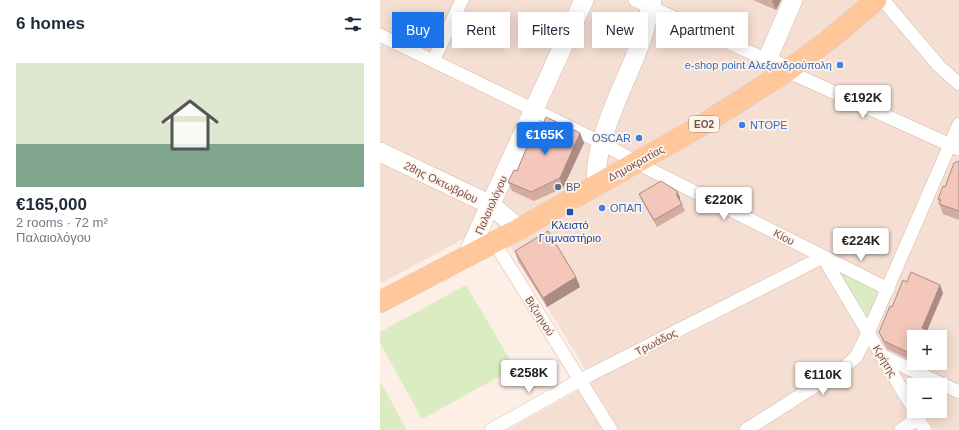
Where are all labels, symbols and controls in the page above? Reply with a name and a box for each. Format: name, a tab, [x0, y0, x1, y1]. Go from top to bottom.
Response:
chip: Buy	[392, 12, 444, 48]
chip: Rent	[452, 12, 510, 48]
chip: Filters	[518, 12, 584, 48]
chip: New	[592, 12, 648, 48]
chip: Apartment	[656, 12, 748, 48]
icon: filters	[342, 13, 364, 35]
text: 6 homes	[16, 14, 85, 33]
place label: e-shop point Αλεξανδρούπολη	[685, 59, 832, 71]
marker: e-shop point Αλεξανδρούπολη	[835, 60, 845, 70]
pin: €192K	[835, 85, 891, 119]
icon: home	[154, 89, 226, 161]
text: €192K	[844, 90, 882, 105]
road number: ΕΟ2	[689, 116, 719, 132]
place label: ΝΤΟΡΕ	[750, 119, 788, 131]
marker: ΝΤΟΡΕ	[737, 120, 747, 130]
pin: €165K	[517, 122, 573, 156]
text: €165K	[526, 127, 564, 142]
place label: OSCAR	[592, 132, 631, 144]
marker: OSCAR	[634, 133, 644, 143]
street label: Δημοκρατίας	[606, 143, 666, 183]
street label: 28ης Οκτωβρίου	[402, 159, 480, 205]
street label: Παλαιολόγου	[473, 174, 509, 236]
place label: BP	[566, 181, 581, 193]
marker: BP	[553, 182, 563, 192]
pin: €220K	[696, 187, 752, 221]
text: €220K	[705, 192, 743, 207]
text: €165,000	[16, 195, 87, 214]
place label: ΟΠΑΠ	[610, 202, 642, 214]
marker: ΟΠΑΠ	[597, 203, 607, 213]
marker: Κλειστό Γυμναστήριο	[565, 207, 575, 217]
text: 2 rooms · 72 m²	[16, 215, 108, 230]
place label: Κλειστό Γυμναστήριο	[539, 219, 601, 244]
street label: Κίου	[772, 227, 796, 247]
pin: €224K	[833, 228, 889, 262]
text: Παλαιολόγου	[16, 230, 91, 245]
text: €224K	[842, 233, 880, 248]
street label: Βιζυηνού	[523, 294, 557, 338]
street label: Τρωάδος	[633, 326, 679, 358]
map controls	[907, 330, 947, 418]
button: +	[907, 330, 947, 370]
street label: Κρήτης	[871, 343, 899, 379]
pin: €258K	[501, 360, 557, 394]
pin: €110K	[795, 362, 851, 396]
text: €258K	[510, 365, 548, 380]
text: €110K	[804, 367, 842, 382]
button: −	[907, 378, 947, 418]

